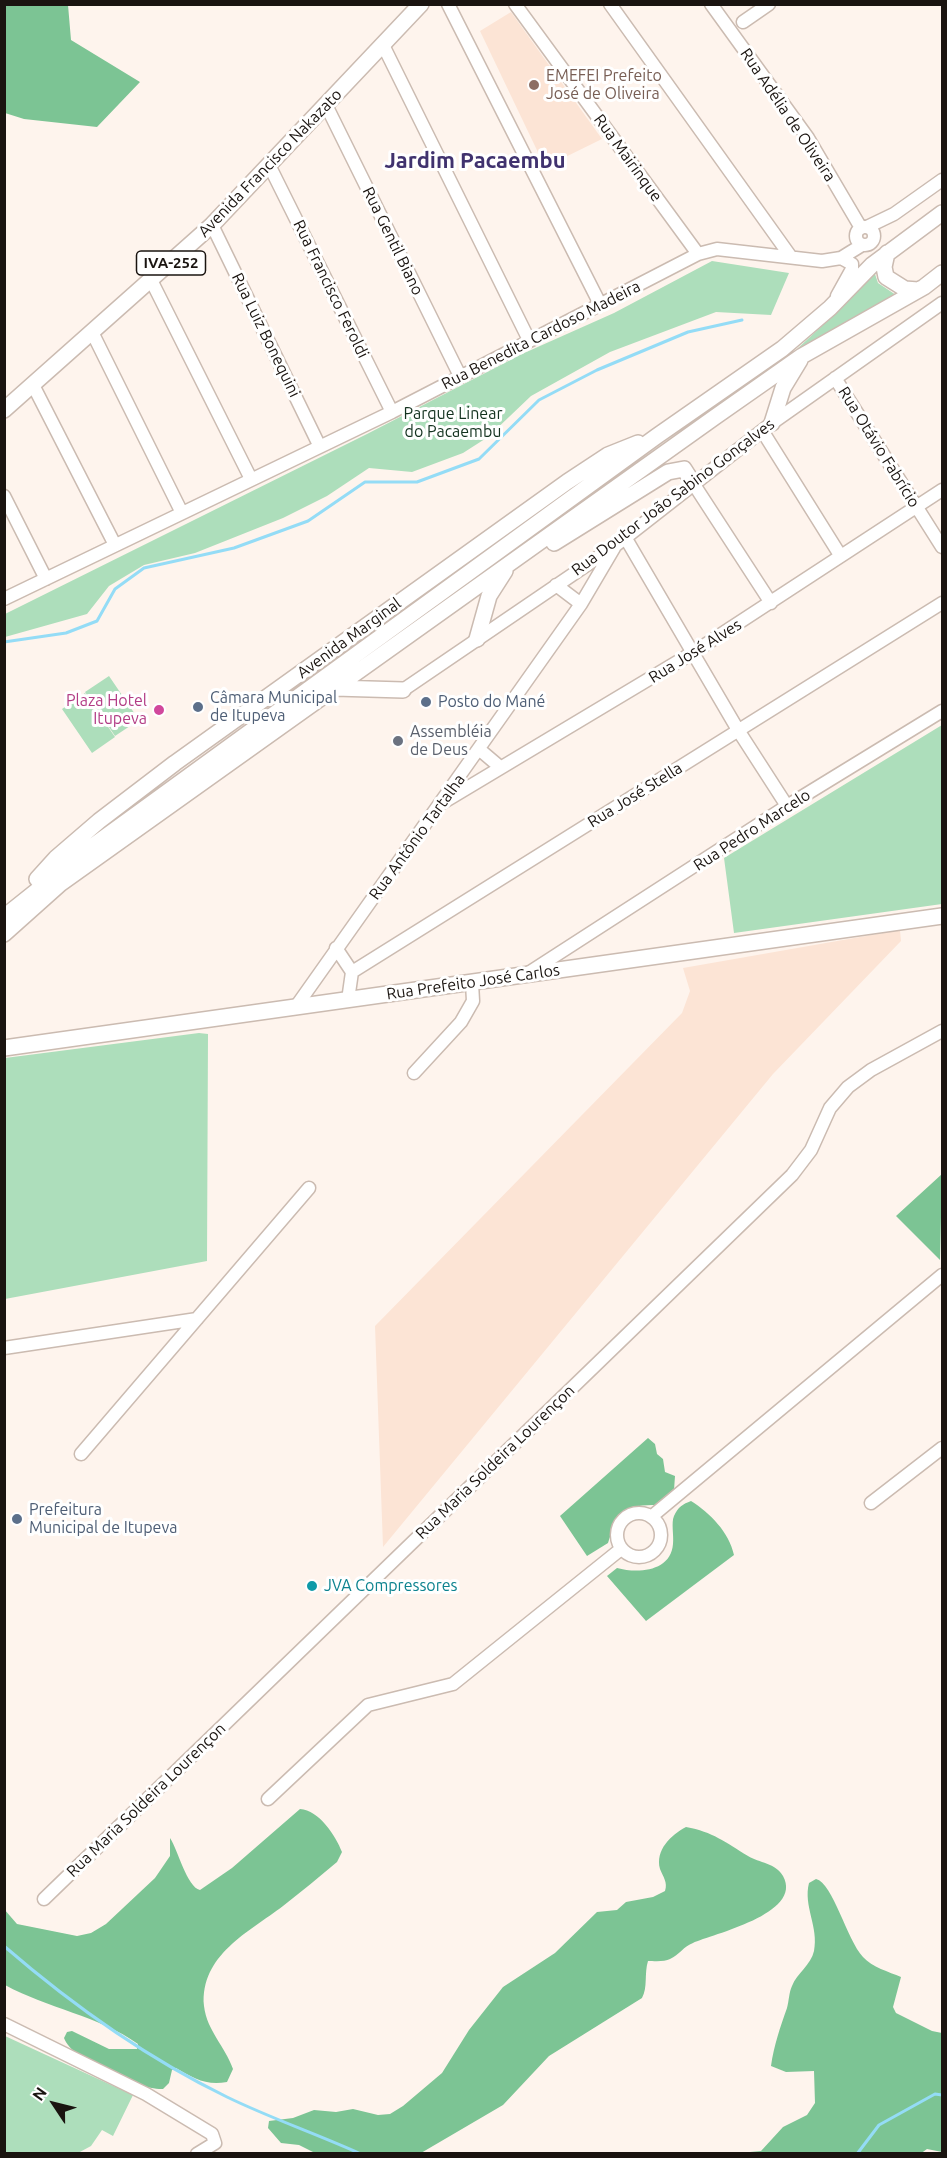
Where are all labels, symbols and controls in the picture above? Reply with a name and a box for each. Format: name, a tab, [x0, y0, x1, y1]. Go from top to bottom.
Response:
street label: Rua Adélia de Oliveira	[736, 45, 840, 185]
place label: EMEFEI Prefeito José de Oliveira	[546, 66, 662, 104]
marker: EMEFEI Prefeito José de Oliveira	[527, 78, 541, 92]
street label: Avenida Francisco Nakazato	[194, 85, 346, 241]
street label: Rua Mairinque	[590, 111, 666, 205]
district label: Jardim Pacaembu	[384, 148, 566, 174]
street label: Rua Gentil Biano	[358, 184, 428, 298]
street label: Rua Francisco Feroldi	[289, 217, 373, 361]
road number: IVA-252	[136, 251, 206, 275]
street label: Rua Luiz Bonequini	[228, 270, 304, 400]
street label: Rua Benedita Cardoso Madeira	[438, 276, 644, 394]
street label: Rua Otávio Fabrício	[834, 383, 924, 511]
park label: Parque Linear do Pacaembu	[404, 404, 502, 442]
street label: Rua Doutor João Sabino Gonçalves	[568, 414, 778, 580]
street label: Avenida Marginal	[293, 594, 405, 682]
street label: Rua José Alves	[645, 615, 745, 687]
place label: Câmara Municipal de Itupeva	[210, 688, 337, 726]
place label: Plaza Hotel Itupeva	[66, 691, 147, 729]
place label: Posto do Mané	[438, 692, 545, 712]
marker: Posto do Mané	[419, 695, 433, 709]
marker: Câmara Municipal de Itupeva	[191, 700, 205, 714]
marker: Plaza Hotel Itupeva	[152, 703, 166, 717]
place label: Assembléia de Deus	[410, 722, 492, 760]
marker: Assembléia de Deus	[391, 734, 405, 748]
street label: Rua José Stella	[584, 758, 686, 832]
street label: Rua Antônio Tartalha	[365, 770, 469, 904]
street label: Rua Pedro Marcelo	[690, 785, 814, 875]
street label: Rua Prefeito José Carlos	[385, 960, 561, 1004]
street label: Rua Maria Soldeira Lourençon	[412, 1381, 578, 1543]
place label: Prefeitura Municipal de Itupeva	[29, 1500, 177, 1538]
marker: Prefeitura Municipal de Itupeva	[10, 1512, 24, 1526]
place label: JVA Compressores	[324, 1576, 458, 1596]
marker: JVA Compressores	[305, 1579, 319, 1593]
street label: Rua Maria Soldeira Lourençon	[63, 1719, 229, 1881]
north arrow	[24, 2074, 84, 2134]
text: N	[28, 2084, 50, 2104]

